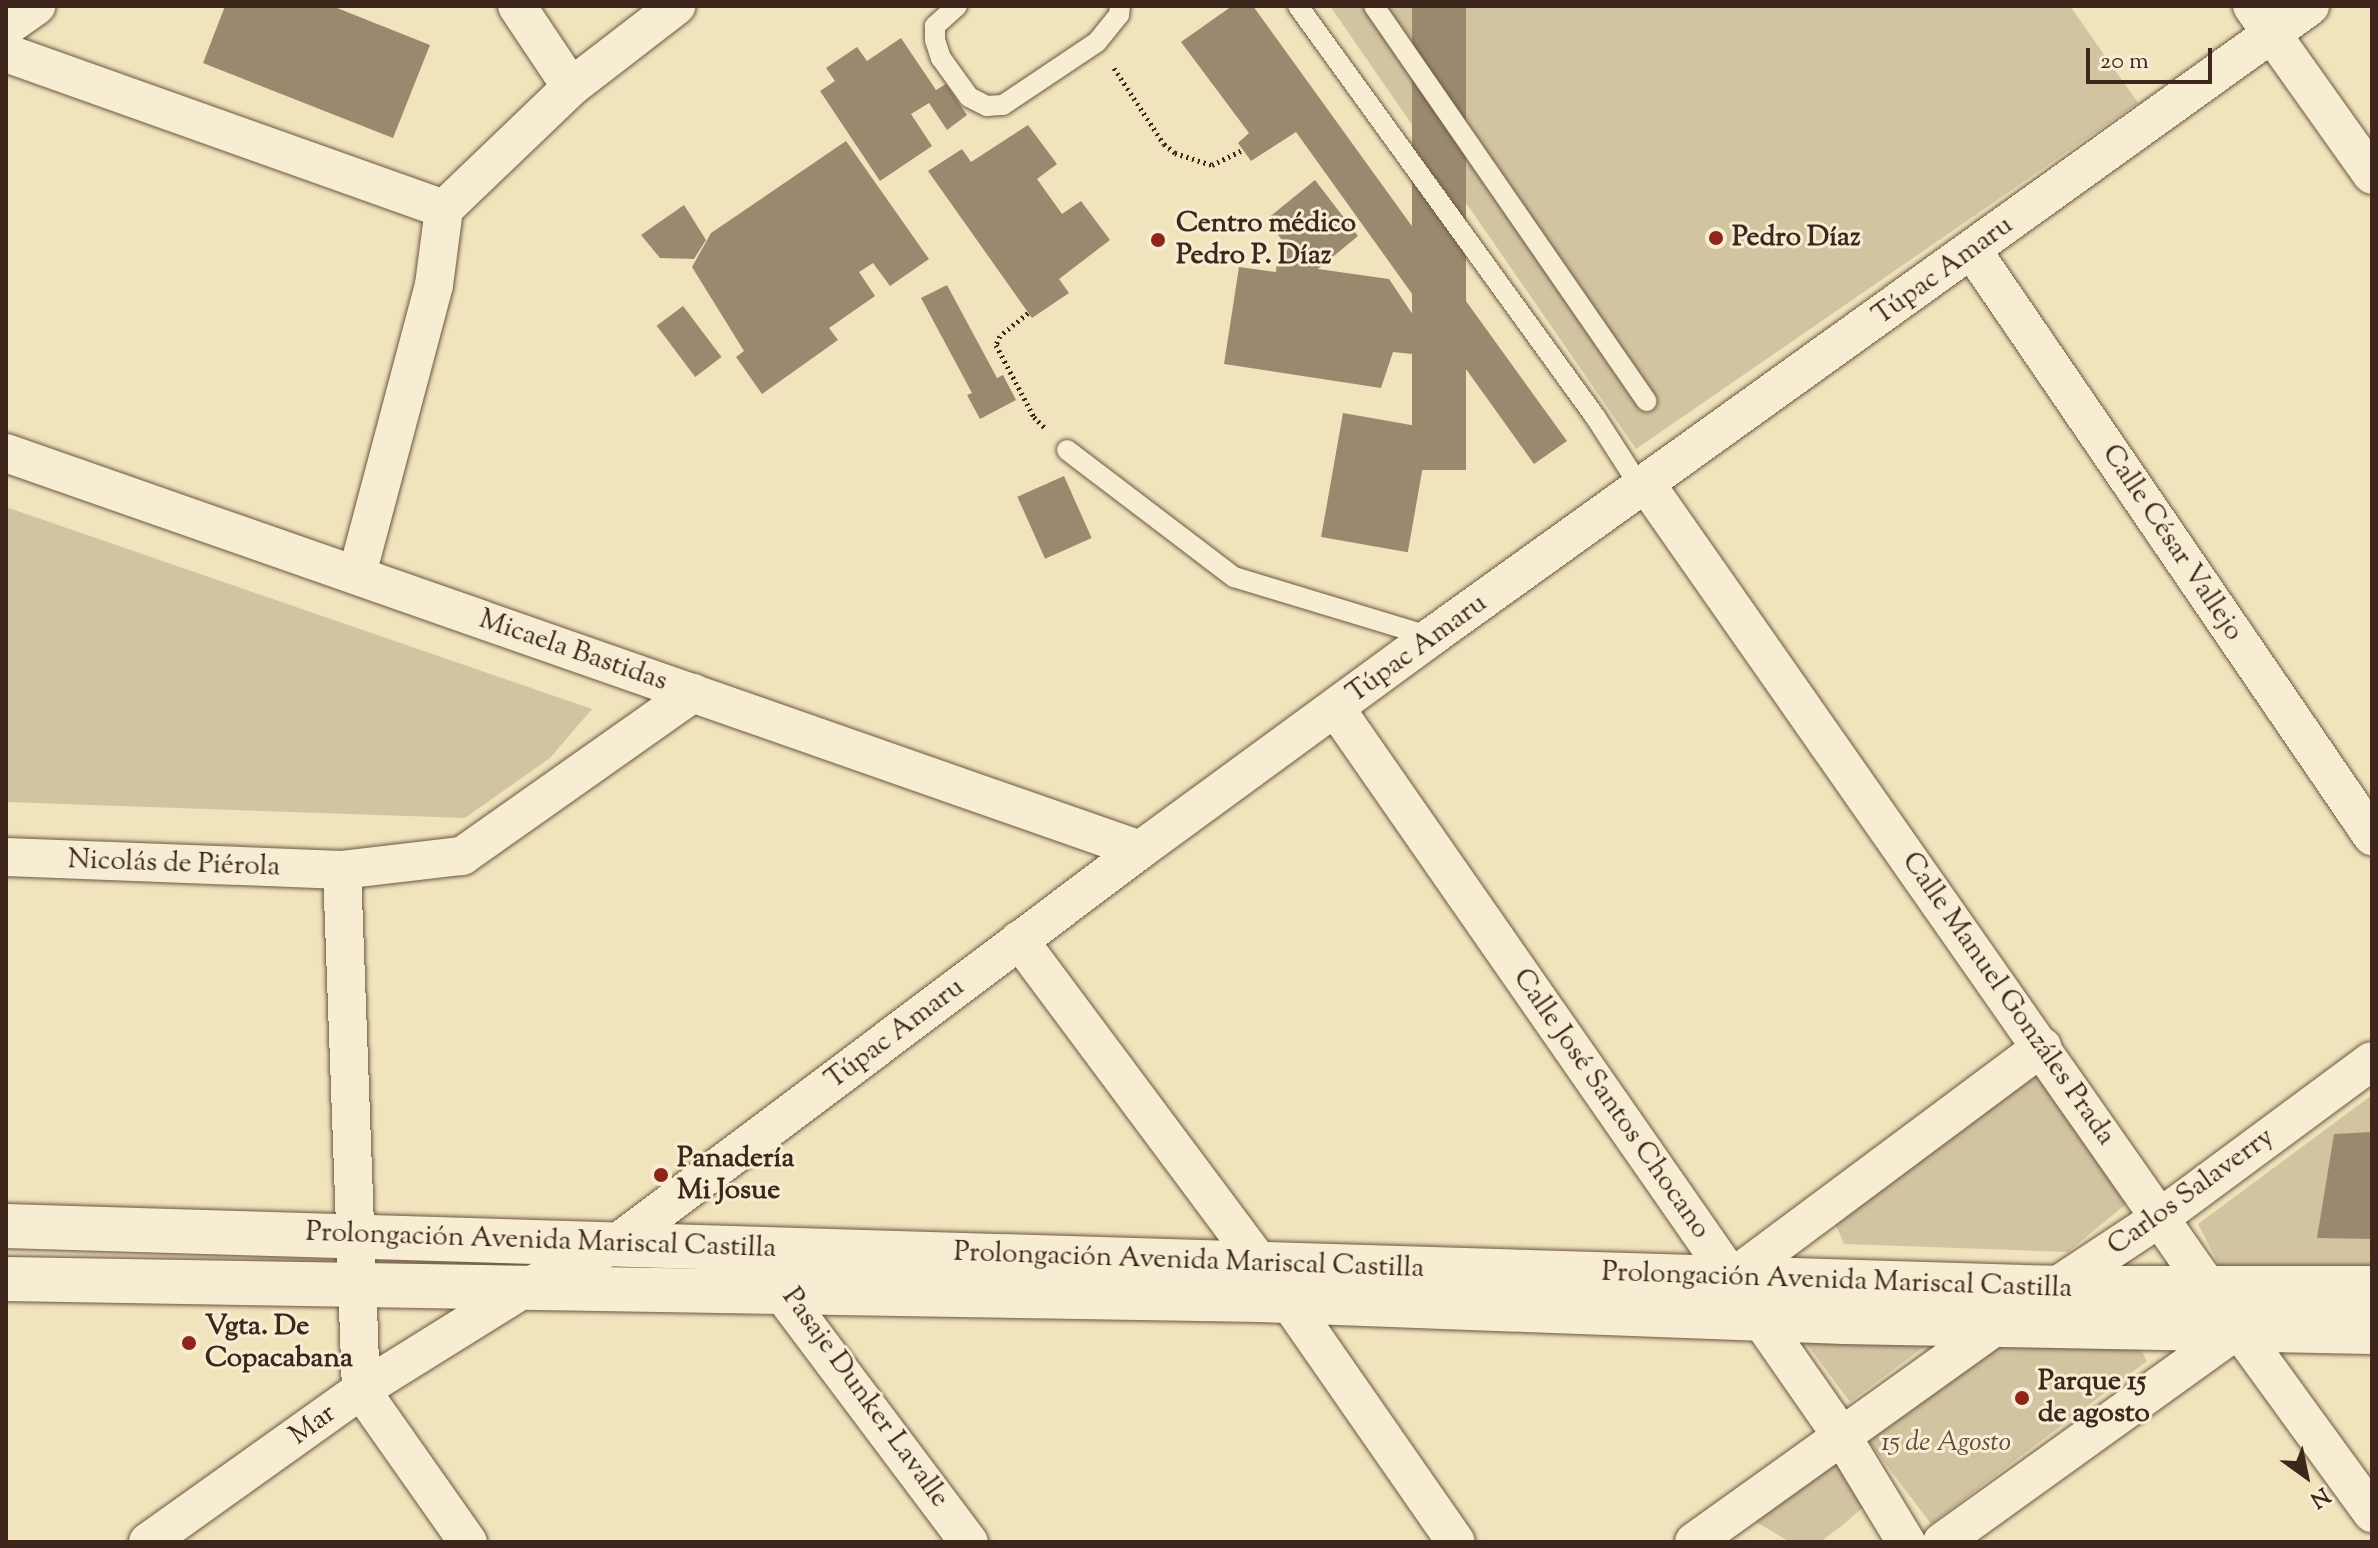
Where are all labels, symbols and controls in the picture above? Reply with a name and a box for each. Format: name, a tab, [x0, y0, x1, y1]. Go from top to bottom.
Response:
scale bar	[2090, 32, 2216, 82]
text: 20 m	[2100, 45, 2149, 79]
place label: Centro médico Pedro P. Díaz	[1176, 207, 1356, 273]
street label: Túpac Amaru	[1866, 209, 2020, 333]
place label: Pedro Díaz	[1732, 221, 1861, 255]
marker: Centro médico Pedro P. Díaz	[1147, 229, 1169, 251]
marker: Pedro Díaz	[1707, 229, 1725, 247]
street label: Calle César Vallejo	[2094, 439, 2250, 647]
street label: Túpac Amaru	[1340, 587, 1494, 711]
street label: Micaela Bastidas	[474, 603, 672, 699]
street label: Nicolás de Piérola	[67, 843, 281, 885]
street label: Calle Manuel Gonzáles Prada	[1894, 846, 2122, 1152]
street label: Calle José Santos Chocano	[1505, 963, 1717, 1245]
street label: Túpac Amaru	[819, 971, 971, 1097]
street label: Carlos Salaverry	[2102, 1121, 2280, 1263]
place label: Panadería Mi Josue	[677, 1142, 794, 1208]
marker: Panadería Mi Josue	[652, 1166, 670, 1184]
street label: Prolongación Avenida Mariscal Castilla	[305, 1216, 777, 1266]
street label: Prolongación Avenida Mariscal Castilla	[953, 1236, 1425, 1286]
street label: Prolongación Avenida Mariscal Castilla	[1601, 1256, 2073, 1306]
street label: Pasaje Dunker Lavalle	[774, 1282, 956, 1514]
place label: Vgta. De Copacabana	[205, 1310, 353, 1376]
marker: Vgta. De Copacabana	[180, 1334, 198, 1352]
place label: Parque 15 de agosto	[2038, 1365, 2150, 1431]
marker: Parque 15 de agosto	[2013, 1389, 2031, 1407]
street label: Mar	[283, 1397, 343, 1453]
park label: 15 de Agosto	[1881, 1426, 2011, 1460]
north arrow	[2266, 1436, 2346, 1516]
text: N	[2303, 1478, 2335, 1514]

